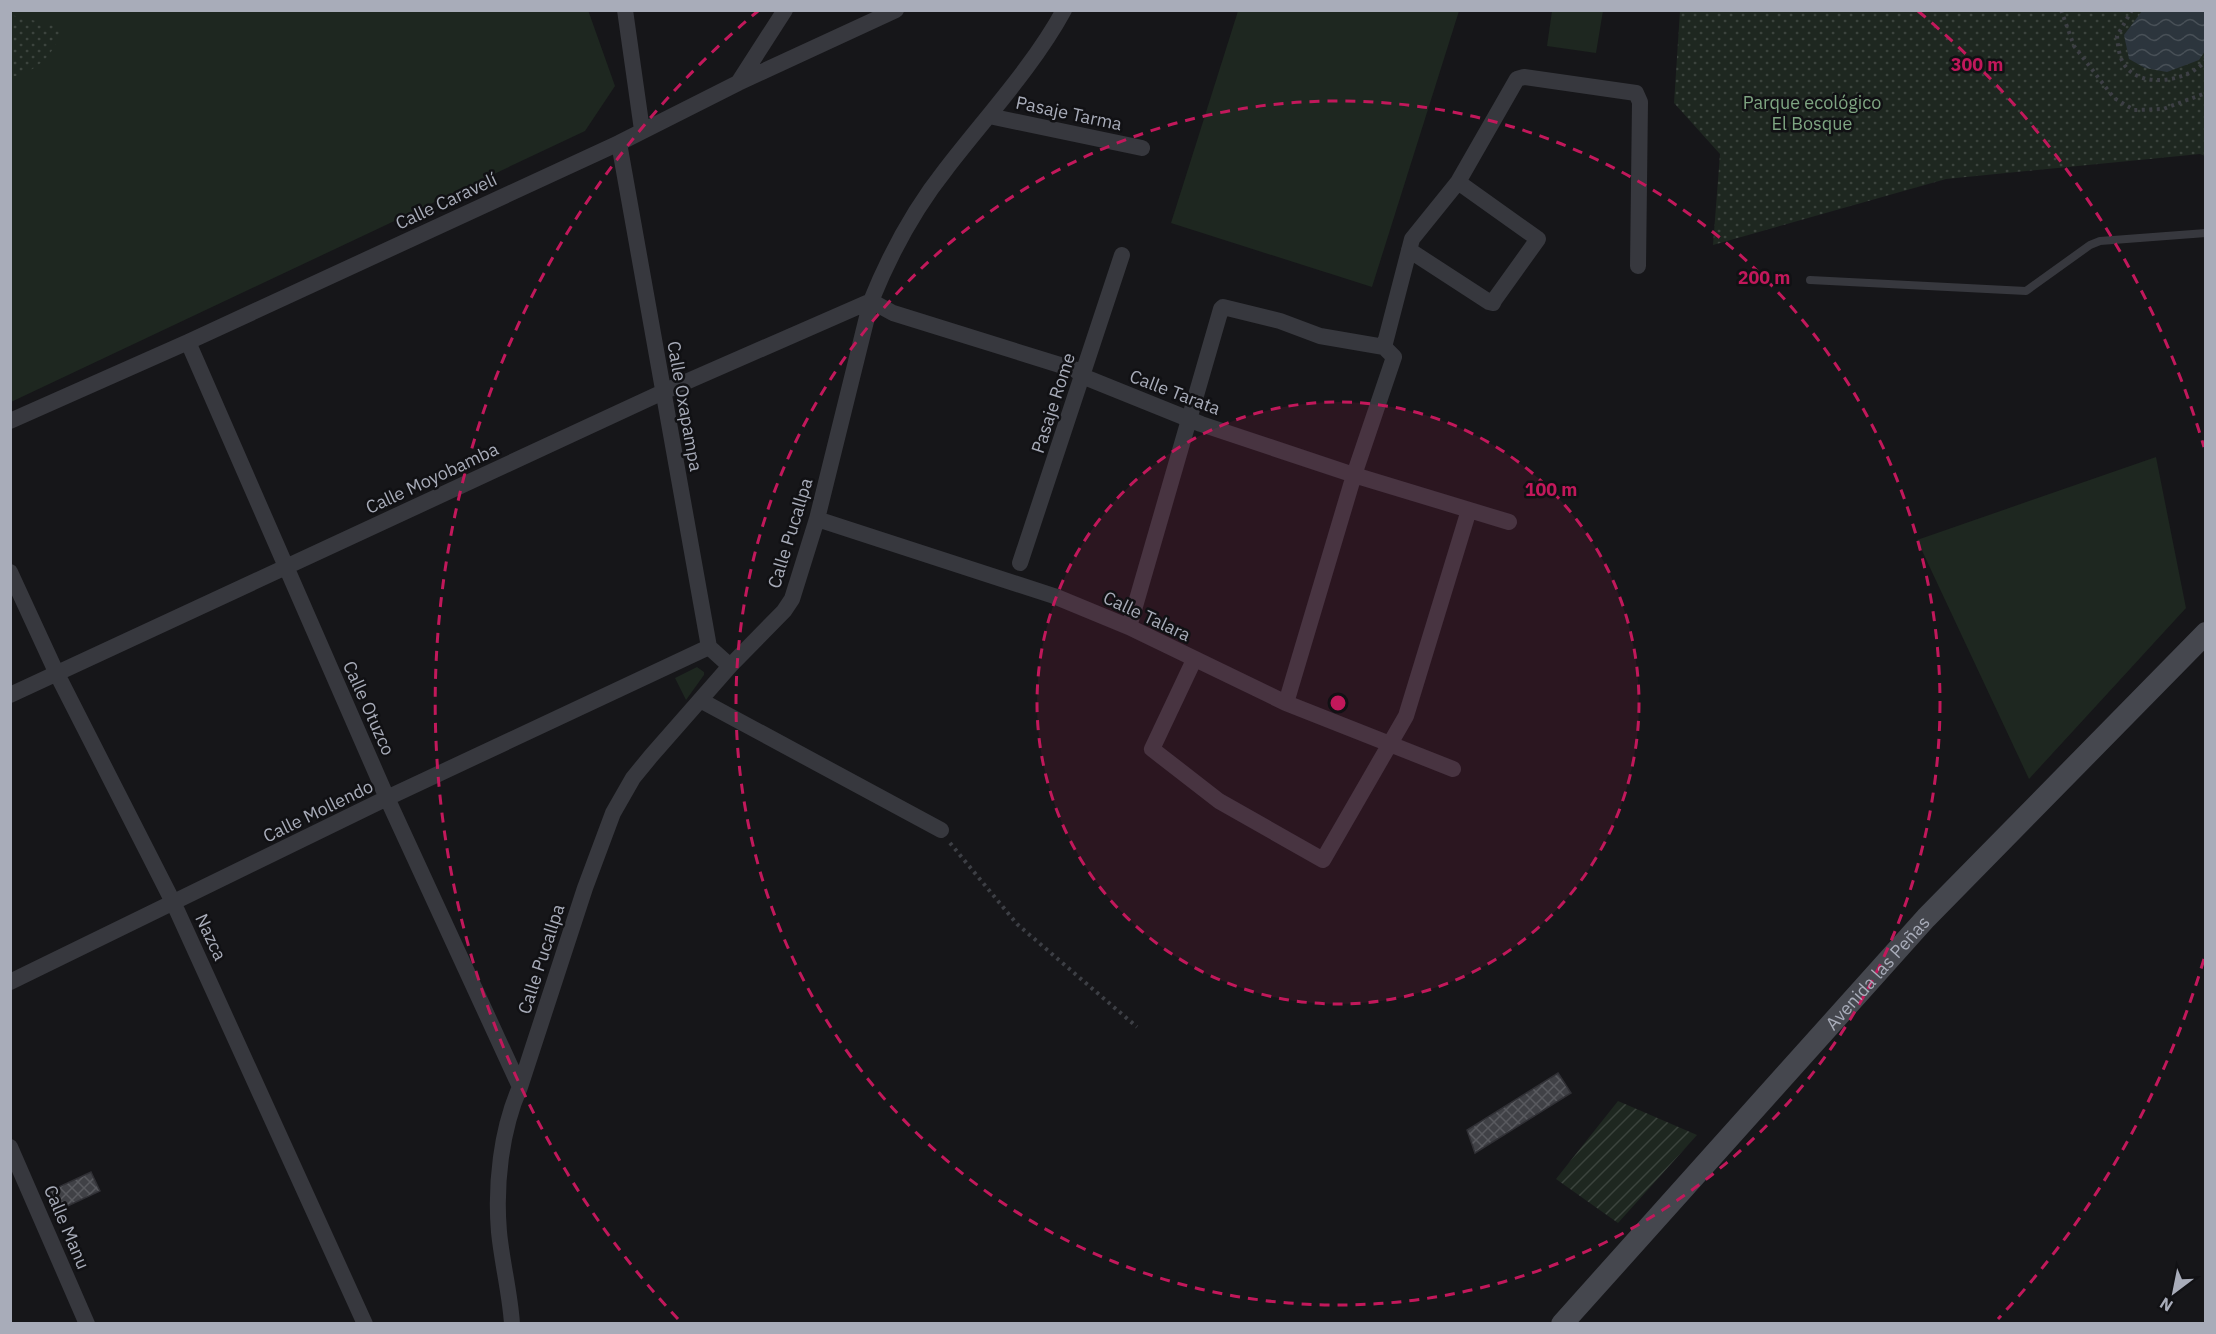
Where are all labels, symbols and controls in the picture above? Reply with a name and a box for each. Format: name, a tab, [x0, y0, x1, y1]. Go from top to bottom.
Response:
text: 300 m	[1951, 53, 2003, 76]
street label: Pasaje Tarma	[1014, 91, 1125, 136]
park label: Parque ecológico El Bosque	[1743, 91, 1881, 135]
street label: Calle Caravelí	[392, 167, 501, 235]
text: 200 m	[1738, 266, 1790, 289]
street label: Calle Oxapampa	[662, 339, 708, 473]
street label: Pasaje Rome	[1026, 350, 1080, 456]
street label: Calle Tarata	[1126, 364, 1224, 420]
street label: Calle Moyobamba	[362, 437, 502, 519]
street label: Calle Pucallpa	[762, 475, 818, 591]
text: 100 m	[1525, 478, 1577, 501]
street label: Calle Talara	[1100, 586, 1195, 646]
street label: Calle Otuzco	[338, 657, 400, 759]
centre of rings	[1328, 693, 1348, 713]
street label: Calle Mollendo	[259, 774, 377, 848]
street label: Calle Pucallpa	[512, 901, 570, 1017]
street label: Nazca	[190, 910, 232, 964]
street label: Avenida las Peñas	[1820, 911, 1934, 1034]
street label: Calle Manu	[39, 1181, 95, 1273]
north arrow	[2144, 1262, 2204, 1322]
text: N	[2156, 1293, 2176, 1316]

